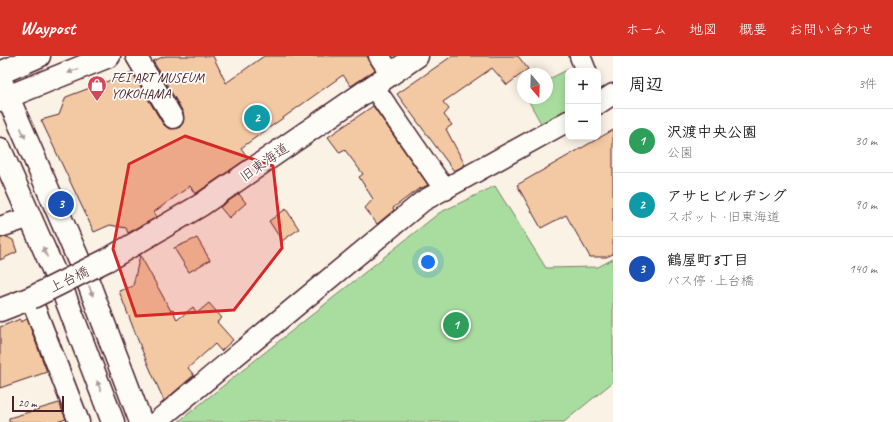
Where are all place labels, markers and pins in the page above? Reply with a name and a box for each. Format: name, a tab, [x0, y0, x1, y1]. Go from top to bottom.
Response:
place label: FEI ART MUSEUM YOKOHAMA	[111, 69, 205, 102]
shop icon: FEI ART MUSEUM YOKOHAMA	[86, 74, 108, 102]
pin: 2	[244, 103, 270, 133]
pin: 3	[48, 189, 74, 219]
pin: 1	[443, 310, 469, 340]

